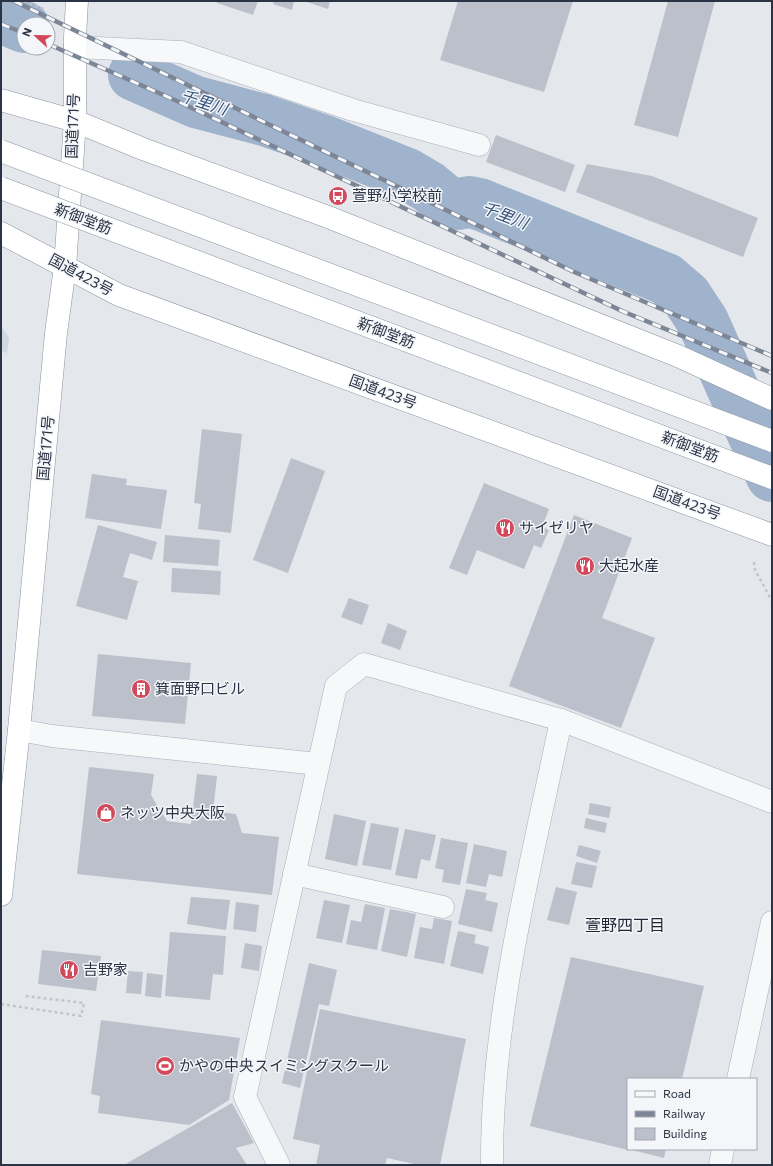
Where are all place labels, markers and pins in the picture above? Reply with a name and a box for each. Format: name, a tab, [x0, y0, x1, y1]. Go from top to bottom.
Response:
bus stop icon: 萱野小学校前	[327, 185, 349, 207]
place label: 萱野小学校前	[352, 186, 442, 204]
restaurant icon: サイゼリヤ	[494, 517, 516, 539]
place label: サイゼリヤ	[519, 518, 594, 536]
restaurant icon: 大起水産	[574, 555, 596, 577]
place label: 大起水産	[599, 556, 659, 574]
building icon: 箕面野口ビル	[130, 678, 152, 700]
place label: 箕面野口ビル	[155, 679, 245, 697]
shop icon: ネッツ中央大阪	[95, 802, 117, 824]
place label: ネッツ中央大阪	[120, 803, 225, 821]
restaurant icon: 吉野家	[58, 959, 80, 981]
place label: 吉野家	[83, 960, 128, 978]
sports icon: かやの中央スイミングスクール	[154, 1055, 176, 1077]
place label: かやの中央スイミングスクール	[179, 1056, 389, 1074]

